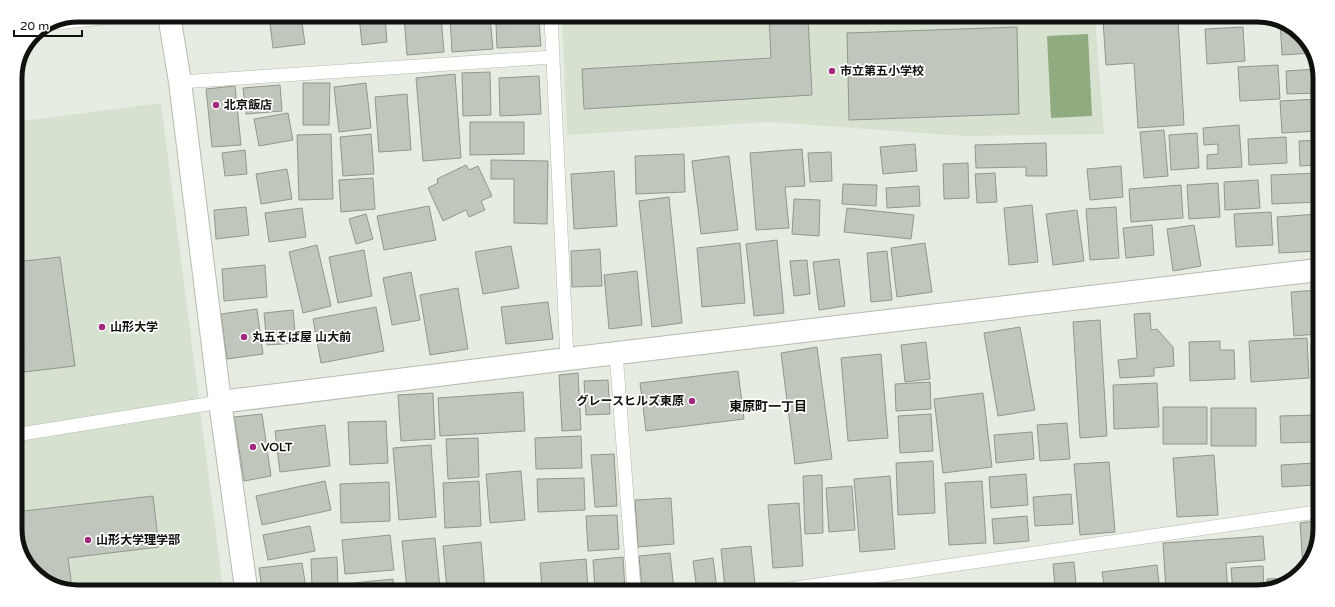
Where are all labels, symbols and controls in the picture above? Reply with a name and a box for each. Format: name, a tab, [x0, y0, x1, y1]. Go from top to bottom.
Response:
scale bar	[14, 12, 82, 38]
text: 20 m	[20, 19, 49, 33]
place label: 市立第五小学校	[840, 64, 924, 78]
marker: 市立第五小学校	[827, 66, 837, 76]
place label: 北京飯店	[224, 98, 272, 112]
marker: 北京飯店	[211, 100, 221, 110]
place label: 山形大学	[110, 320, 158, 334]
marker: 山形大学	[97, 322, 107, 332]
place label: 丸五そば屋 山大前	[252, 330, 351, 344]
marker: 丸五そば屋 山大前	[239, 332, 249, 342]
place label: グレースヒルズ東原	[577, 394, 684, 408]
marker: グレースヒルズ東原	[687, 396, 697, 406]
district label: 東原町一丁目	[729, 399, 807, 415]
place label: VOLT	[261, 440, 293, 454]
marker: VOLT	[248, 442, 258, 452]
place label: 山形大学理学部	[96, 533, 180, 547]
marker: 山形大学理学部	[83, 535, 93, 545]

